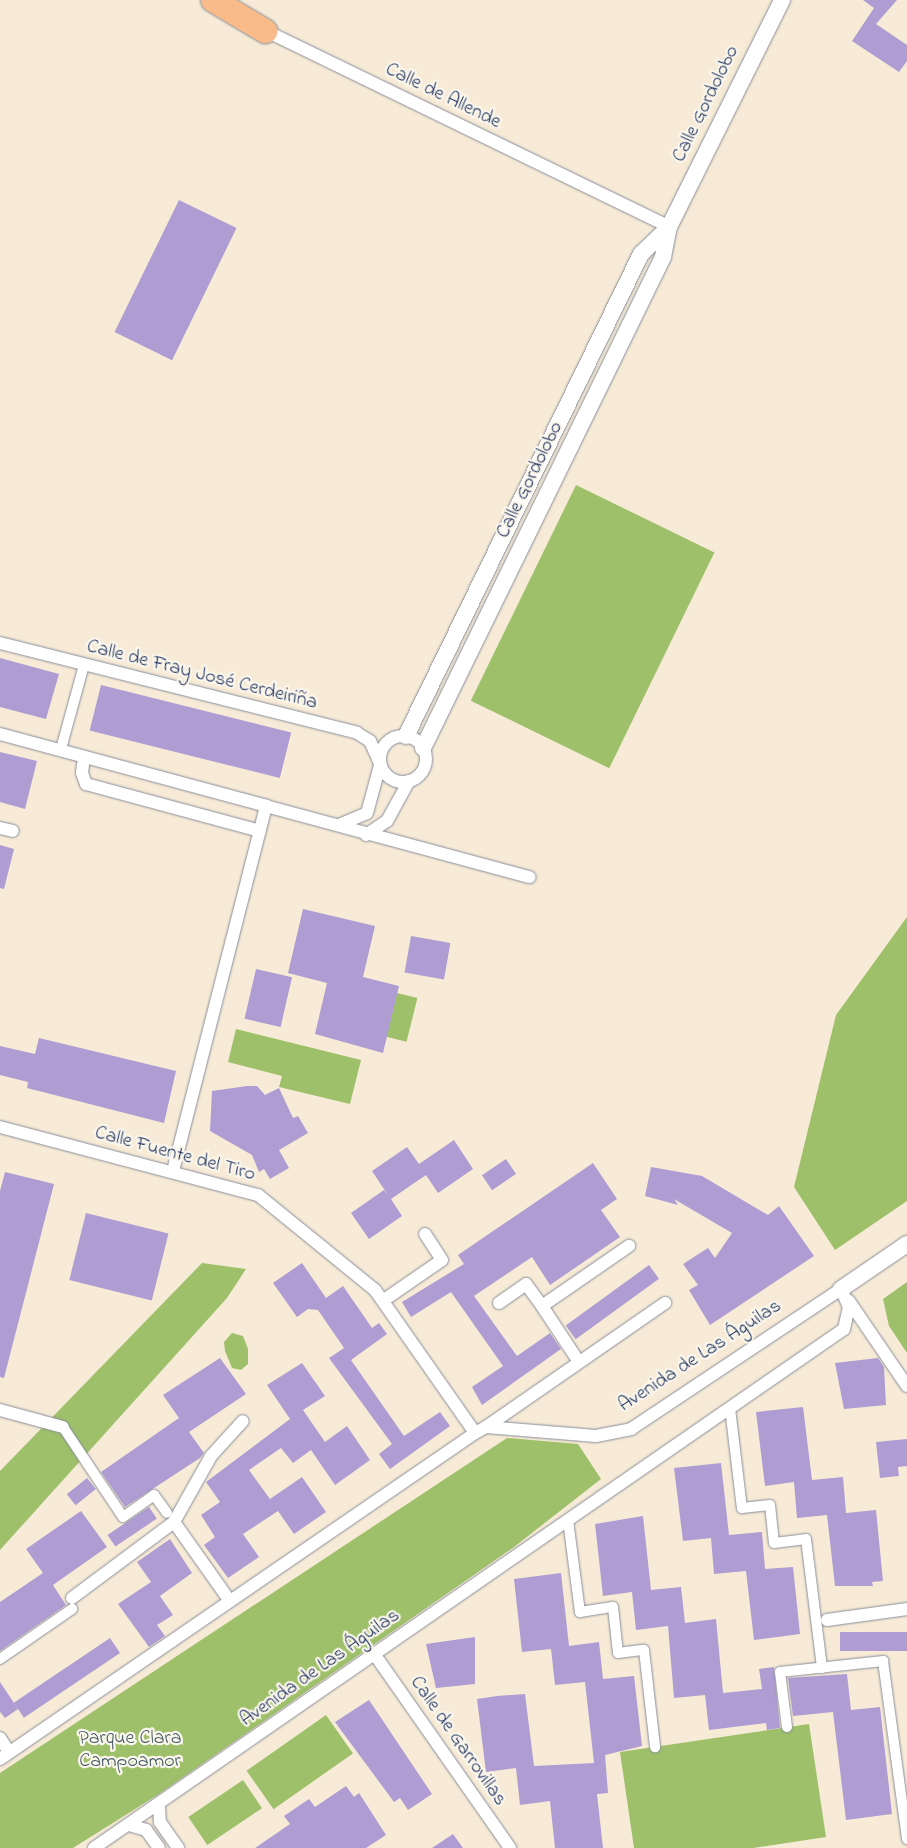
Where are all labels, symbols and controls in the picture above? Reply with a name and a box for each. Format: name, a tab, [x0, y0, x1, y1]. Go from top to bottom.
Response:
street label: Calle Gordolobo	[667, 42, 745, 166]
street label: Calle de Allende	[381, 58, 505, 134]
street label: Calle Gordolobo	[491, 418, 569, 542]
street label: Calle de Fray José Cerdeiriña	[84, 635, 320, 715]
street label: Calle Fuente del Tiro	[92, 1121, 258, 1187]
street label: Avenida de Las Águilas	[614, 1294, 786, 1418]
street label: Avenida de Las Águilas	[236, 1604, 404, 1732]
street label: Calle de Garrovillas	[404, 1672, 512, 1810]
park label: Parque Clara Campoamor	[78, 1727, 182, 1774]

